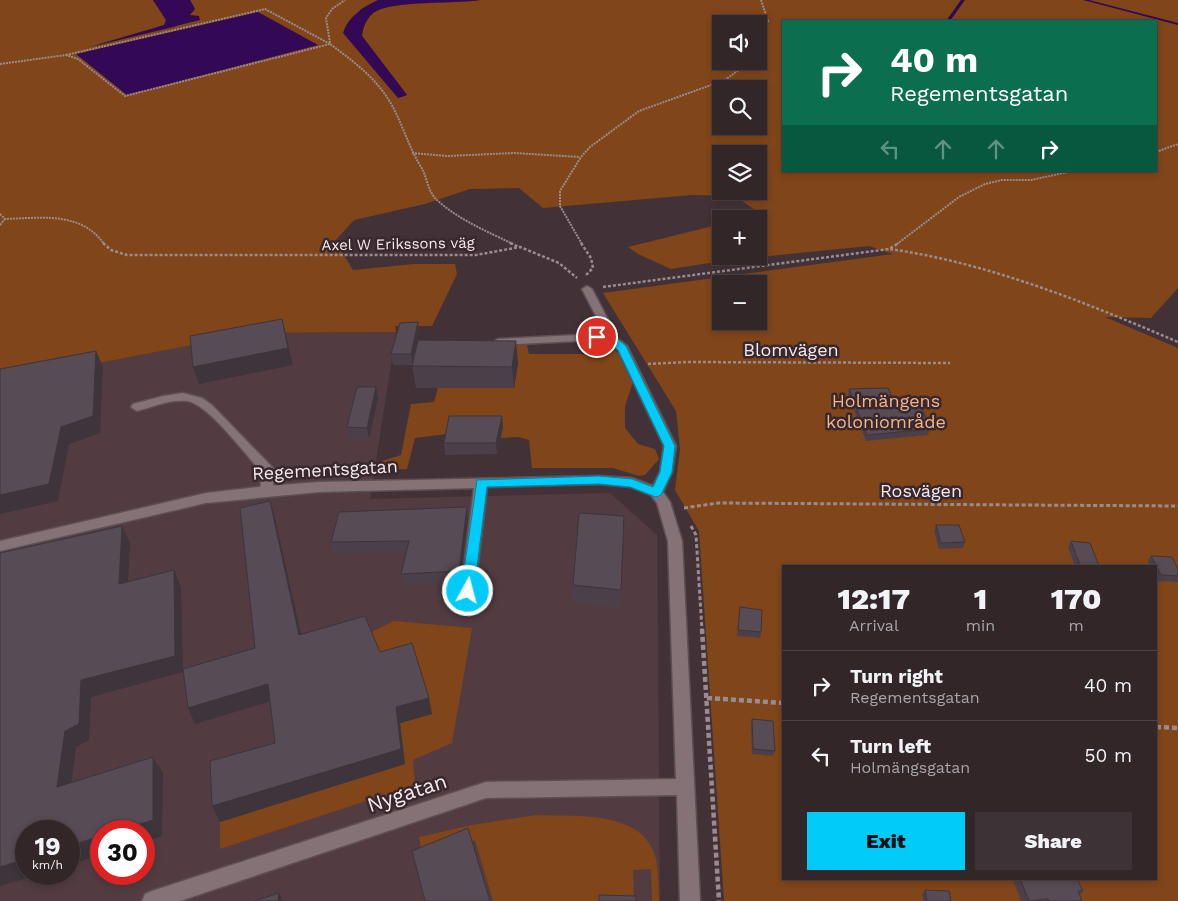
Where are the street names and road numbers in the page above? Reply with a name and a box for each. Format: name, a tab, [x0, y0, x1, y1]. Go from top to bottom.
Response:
street label: Axel W Erikssons väg	[321, 234, 475, 254]
street label: Blomvägen	[743, 339, 839, 360]
street label: Regementsgatan	[252, 455, 398, 484]
street label: Rosvägen	[880, 480, 962, 501]
street label: Nygatan	[364, 768, 450, 817]

